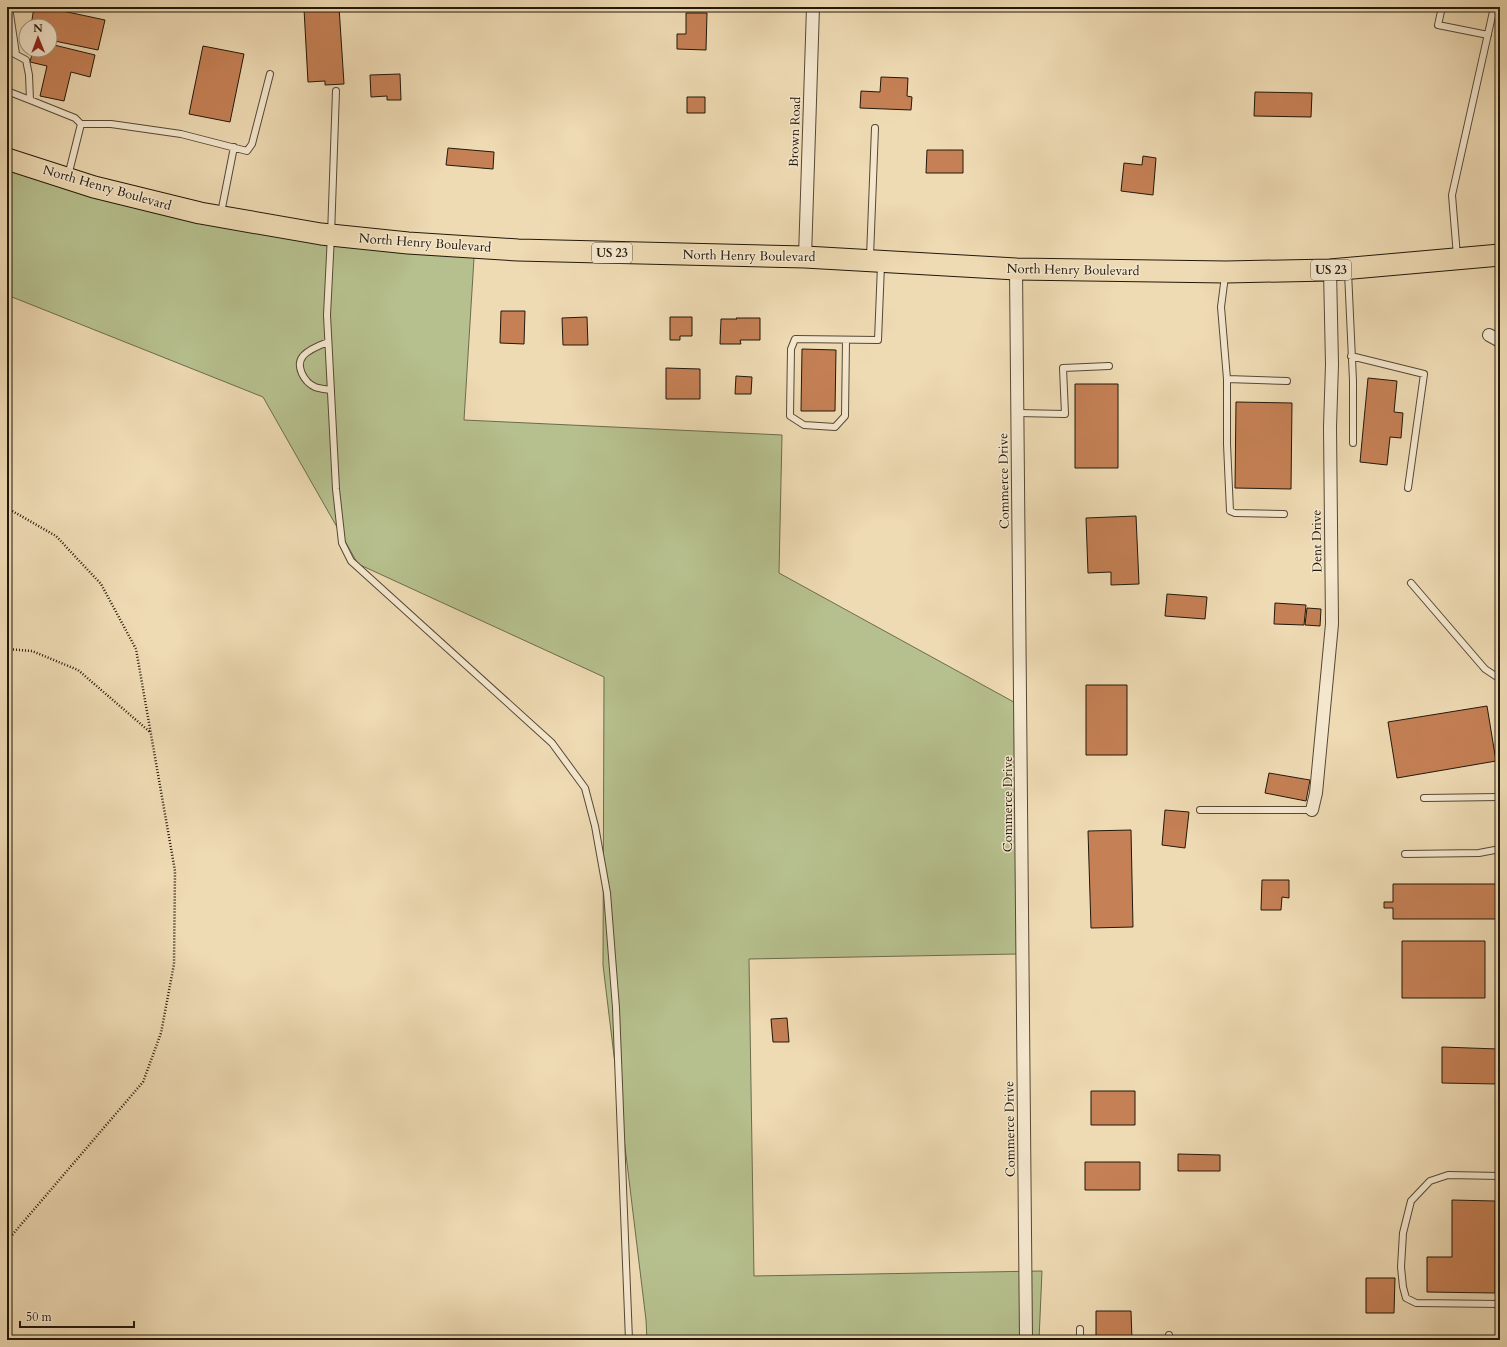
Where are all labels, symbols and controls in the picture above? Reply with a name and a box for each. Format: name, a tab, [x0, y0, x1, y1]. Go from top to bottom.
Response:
north arrow	[18, 18, 58, 58]
text: N	[33, 21, 43, 36]
street label: Brown Road	[785, 96, 805, 168]
street label: North Henry Boulevard	[41, 161, 173, 215]
street label: North Henry Boulevard	[358, 229, 492, 257]
road number: US 23	[592, 243, 632, 263]
street label: North Henry Boulevard	[682, 246, 816, 266]
street label: North Henry Boulevard	[1006, 260, 1140, 280]
road number: US 23	[1311, 260, 1351, 280]
street label: Commerce Drive	[994, 433, 1014, 529]
street label: Dent Drive	[1307, 509, 1327, 573]
street label: Commerce Drive	[999, 756, 1017, 852]
street label: Commerce Drive	[1000, 1081, 1020, 1177]
scale bar	[20, 1303, 134, 1329]
text: 50 m	[26, 1309, 53, 1325]

